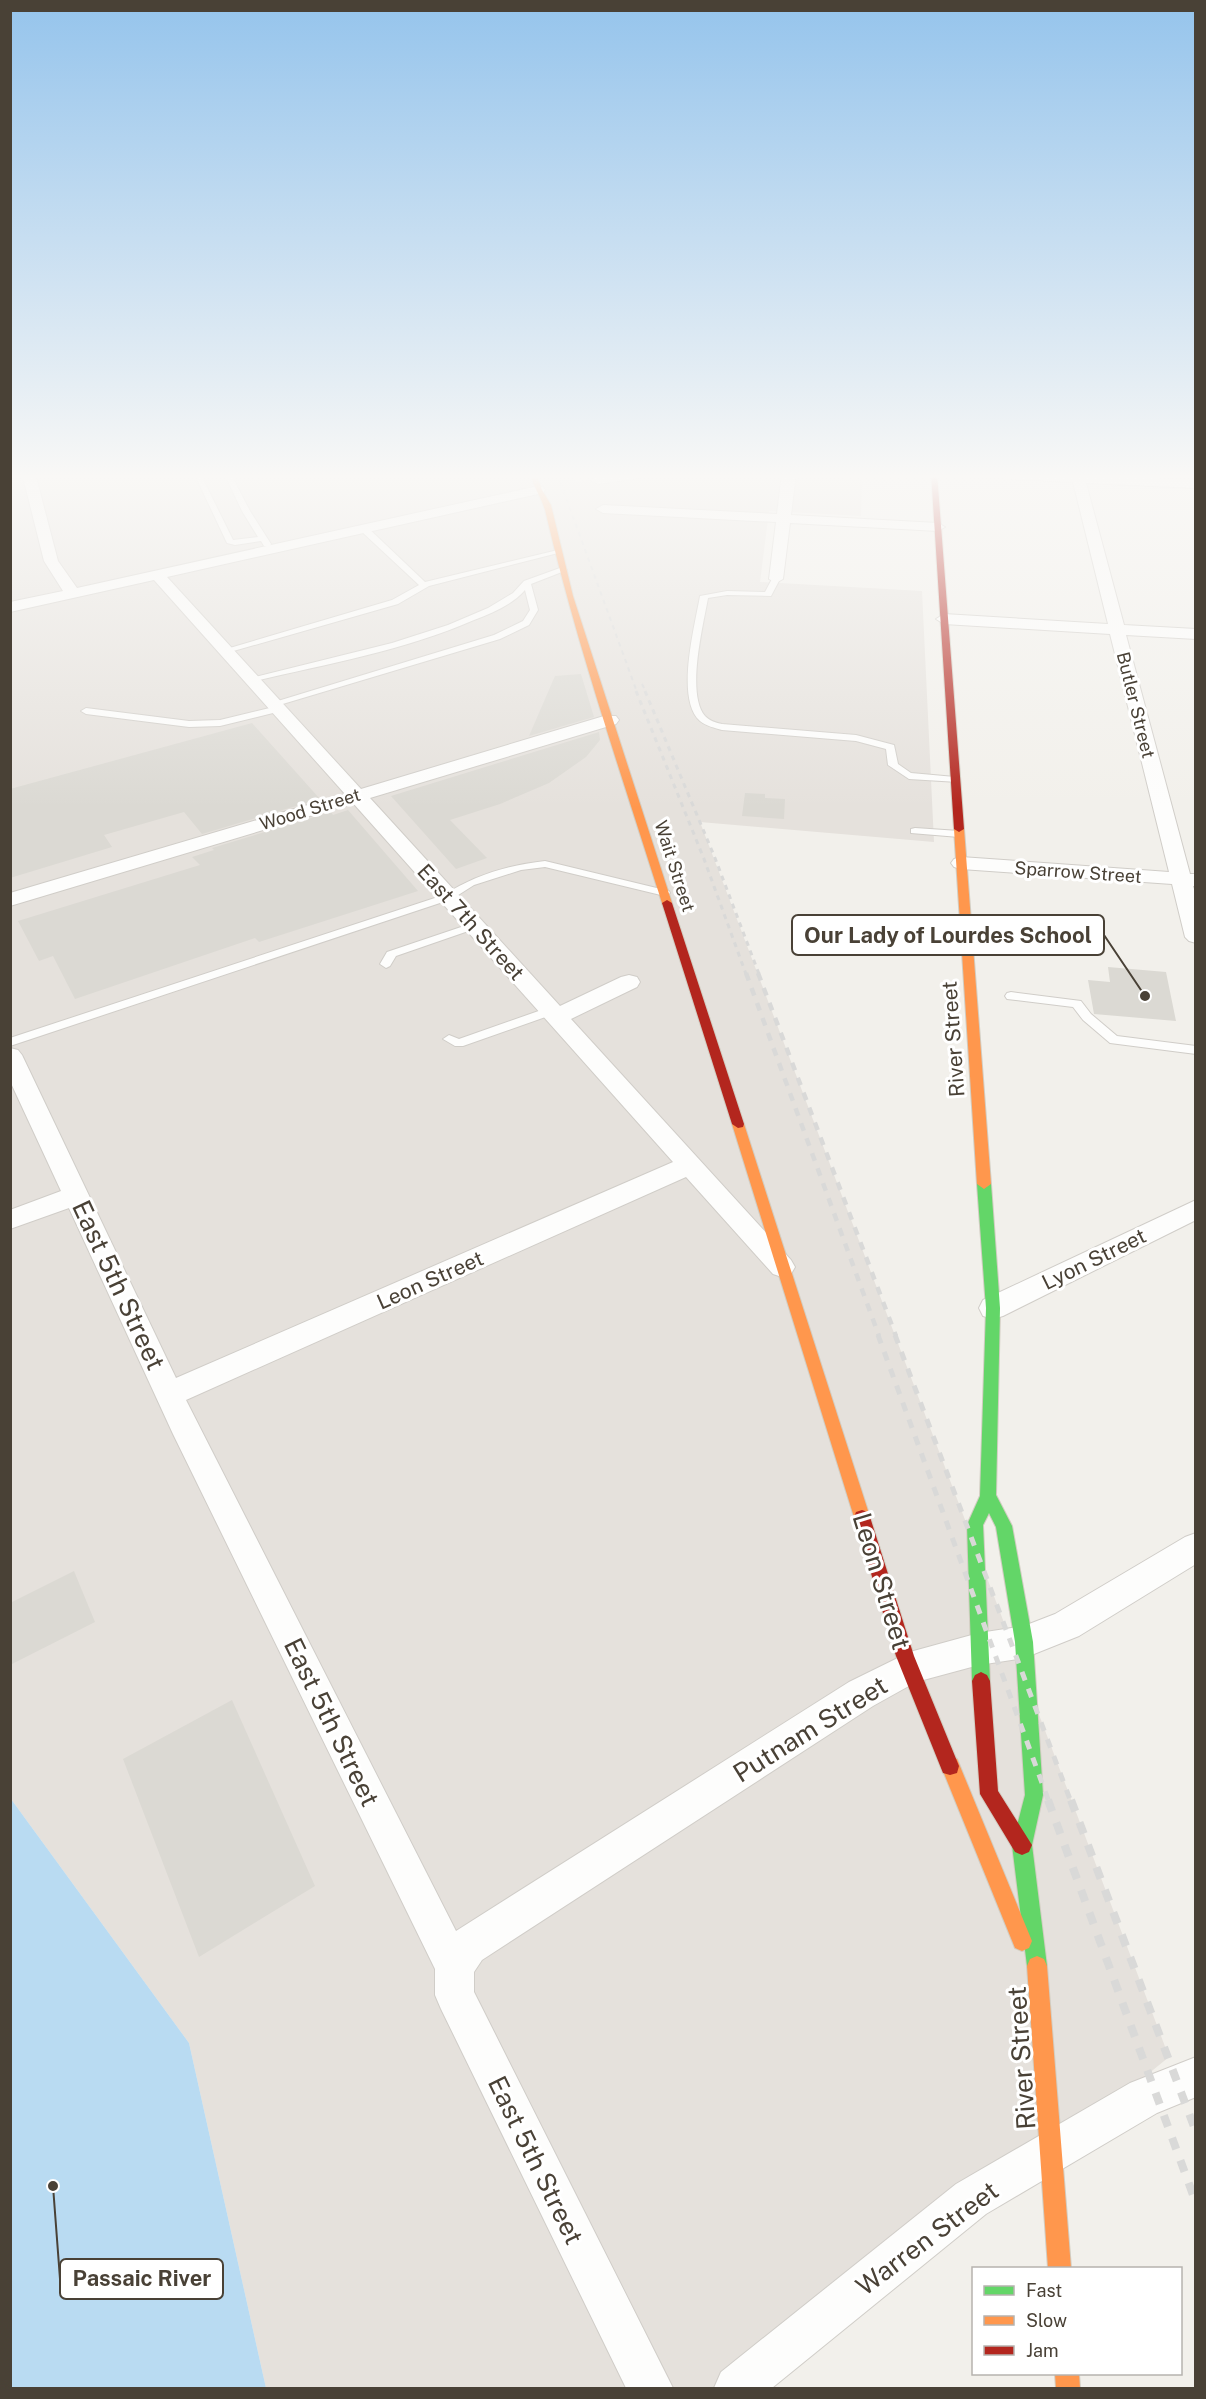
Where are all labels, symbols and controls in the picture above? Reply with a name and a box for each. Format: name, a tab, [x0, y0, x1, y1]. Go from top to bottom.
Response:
street label: Butler Street	[1113, 650, 1159, 760]
street label: Wood Street	[257, 784, 363, 834]
street label: Wait Street	[650, 818, 700, 914]
street label: Sparrow Street	[1014, 857, 1142, 887]
street label: East 7th Street	[412, 859, 530, 985]
callout: Our Lady of Lourdes School	[792, 915, 1104, 955]
text: Our Lady of Lourdes School	[804, 922, 1092, 948]
street label: River Street	[936, 980, 970, 1098]
street label: East 5th Street	[66, 1195, 172, 1375]
street label: Lyon Street	[1038, 1223, 1150, 1295]
street label: Leon Street	[373, 1245, 487, 1315]
street label: Leon Street	[847, 1509, 917, 1653]
street label: East 5th Street	[278, 1633, 386, 1811]
street label: Putnam Street	[727, 1669, 893, 1789]
street label: River Street	[1001, 1985, 1041, 2131]
street label: East 5th Street	[482, 2071, 590, 2249]
street label: Warren Street	[850, 2174, 1004, 2302]
callout: Passaic River	[60, 2259, 223, 2299]
text: Passaic River	[73, 2265, 211, 2291]
legend	[972, 2267, 1182, 2375]
text: Fast	[1026, 2280, 1062, 2301]
text: Slow	[1026, 2310, 1067, 2331]
text: Jam	[1026, 2340, 1059, 2361]

